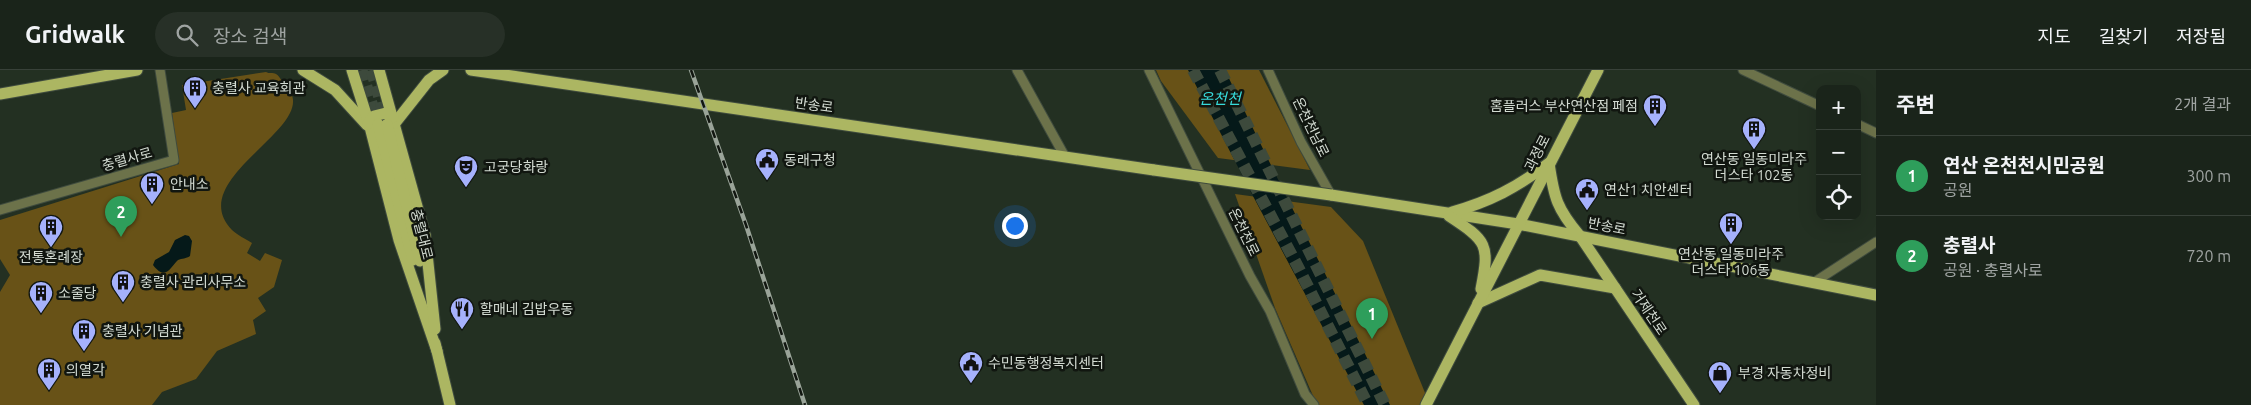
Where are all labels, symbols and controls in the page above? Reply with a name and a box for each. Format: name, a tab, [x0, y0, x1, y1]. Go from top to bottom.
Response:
search box	[155, 12, 505, 57]
text: Gridwalk	[25, 21, 125, 48]
icon: search	[173, 21, 201, 49]
text: 장소 검색	[213, 25, 287, 47]
text: 지도	[2038, 26, 2071, 46]
text: 길찾기	[2099, 26, 2148, 46]
text: 저장됨	[2176, 26, 2226, 46]
building icon: 충렬사 교육회관	[182, 75, 208, 109]
place label: 충렬사 교육회관	[212, 80, 305, 96]
map controls	[1816, 85, 1861, 220]
button: +	[1816, 85, 1861, 130]
water label: 온천천	[1199, 90, 1243, 107]
text: 주변	[1896, 92, 1935, 116]
building icon: 홈플러스 부산연산점 페점	[1642, 93, 1668, 127]
street label: 반송로	[794, 94, 834, 116]
street label: 온천천남로	[1290, 95, 1332, 160]
text: 2개 결과	[2174, 95, 2231, 113]
place label: 홈플러스 부산연산점 페점	[1490, 98, 1638, 114]
building icon: 연산동 일동미라주 더스타 102동	[1741, 116, 1767, 150]
button: −	[1816, 130, 1861, 175]
street label: 과정로	[1521, 132, 1553, 174]
street label: 충렬사로	[100, 144, 154, 174]
public building icon: 동래구청	[754, 147, 780, 181]
place label: 연산동 일동미라주 더스타 102동	[1701, 151, 1807, 183]
place label: 동래구청	[784, 152, 836, 168]
theatre icon: 고궁당화랑	[453, 154, 479, 188]
text: 연산 온천천시민공원	[1943, 154, 2105, 176]
place label: 고궁당화랑	[484, 159, 549, 175]
text: 1	[1907, 167, 1917, 185]
text: 300 m	[2186, 167, 2231, 185]
building icon: 안내소	[139, 171, 165, 205]
button: locate	[1816, 175, 1861, 220]
place label: 안내소	[170, 176, 209, 192]
public building icon: 연산1 치안센터	[1574, 177, 1600, 211]
text: 공원	[1943, 181, 1972, 199]
place label: 연산1 치안센터	[1604, 182, 1692, 198]
pin: 2	[105, 196, 137, 237]
street label: 온천천로	[1226, 205, 1263, 259]
street label: 충렬대로	[408, 207, 436, 261]
building icon: 연산동 일동미라주 더스타 106동	[1718, 211, 1744, 245]
your location	[1002, 213, 1028, 239]
building icon: 전통혼례장	[38, 214, 64, 248]
street label: 반송로	[1587, 214, 1628, 238]
text: 충렬사	[1943, 234, 1995, 256]
place label: 연산동 일동미라주 더스타 106동	[1678, 246, 1784, 278]
text: 2	[1907, 247, 1917, 265]
text: 720 m	[2186, 247, 2231, 265]
place label: 전통혼례장	[19, 249, 83, 265]
text: 공원 · 충렬사로	[1943, 261, 2043, 279]
building icon: 충렬사 관리사무소	[110, 269, 136, 303]
place label: 충렬사 관리사무소	[140, 274, 246, 290]
building icon: 소줄당	[28, 280, 54, 314]
place label: 소줄당	[58, 285, 97, 301]
street label: 거제천로	[1628, 286, 1670, 338]
restaurant icon: 할매네 김밥우동	[449, 296, 475, 330]
pin: 1	[1356, 298, 1388, 339]
place label: 할매네 김밥우동	[480, 301, 573, 317]
building icon: 충렬사 기념관	[71, 318, 97, 352]
place label: 충렬사 기념관	[102, 323, 183, 339]
public building icon: 수민동행정복지센터	[958, 350, 984, 384]
place label: 수민동행정복지센터	[988, 355, 1104, 371]
building icon: 의열각	[36, 357, 62, 391]
shop icon: 부경 자동차정비	[1707, 360, 1733, 394]
place label: 의열각	[66, 362, 105, 378]
place label: 부경 자동차정비	[1738, 365, 1831, 381]

